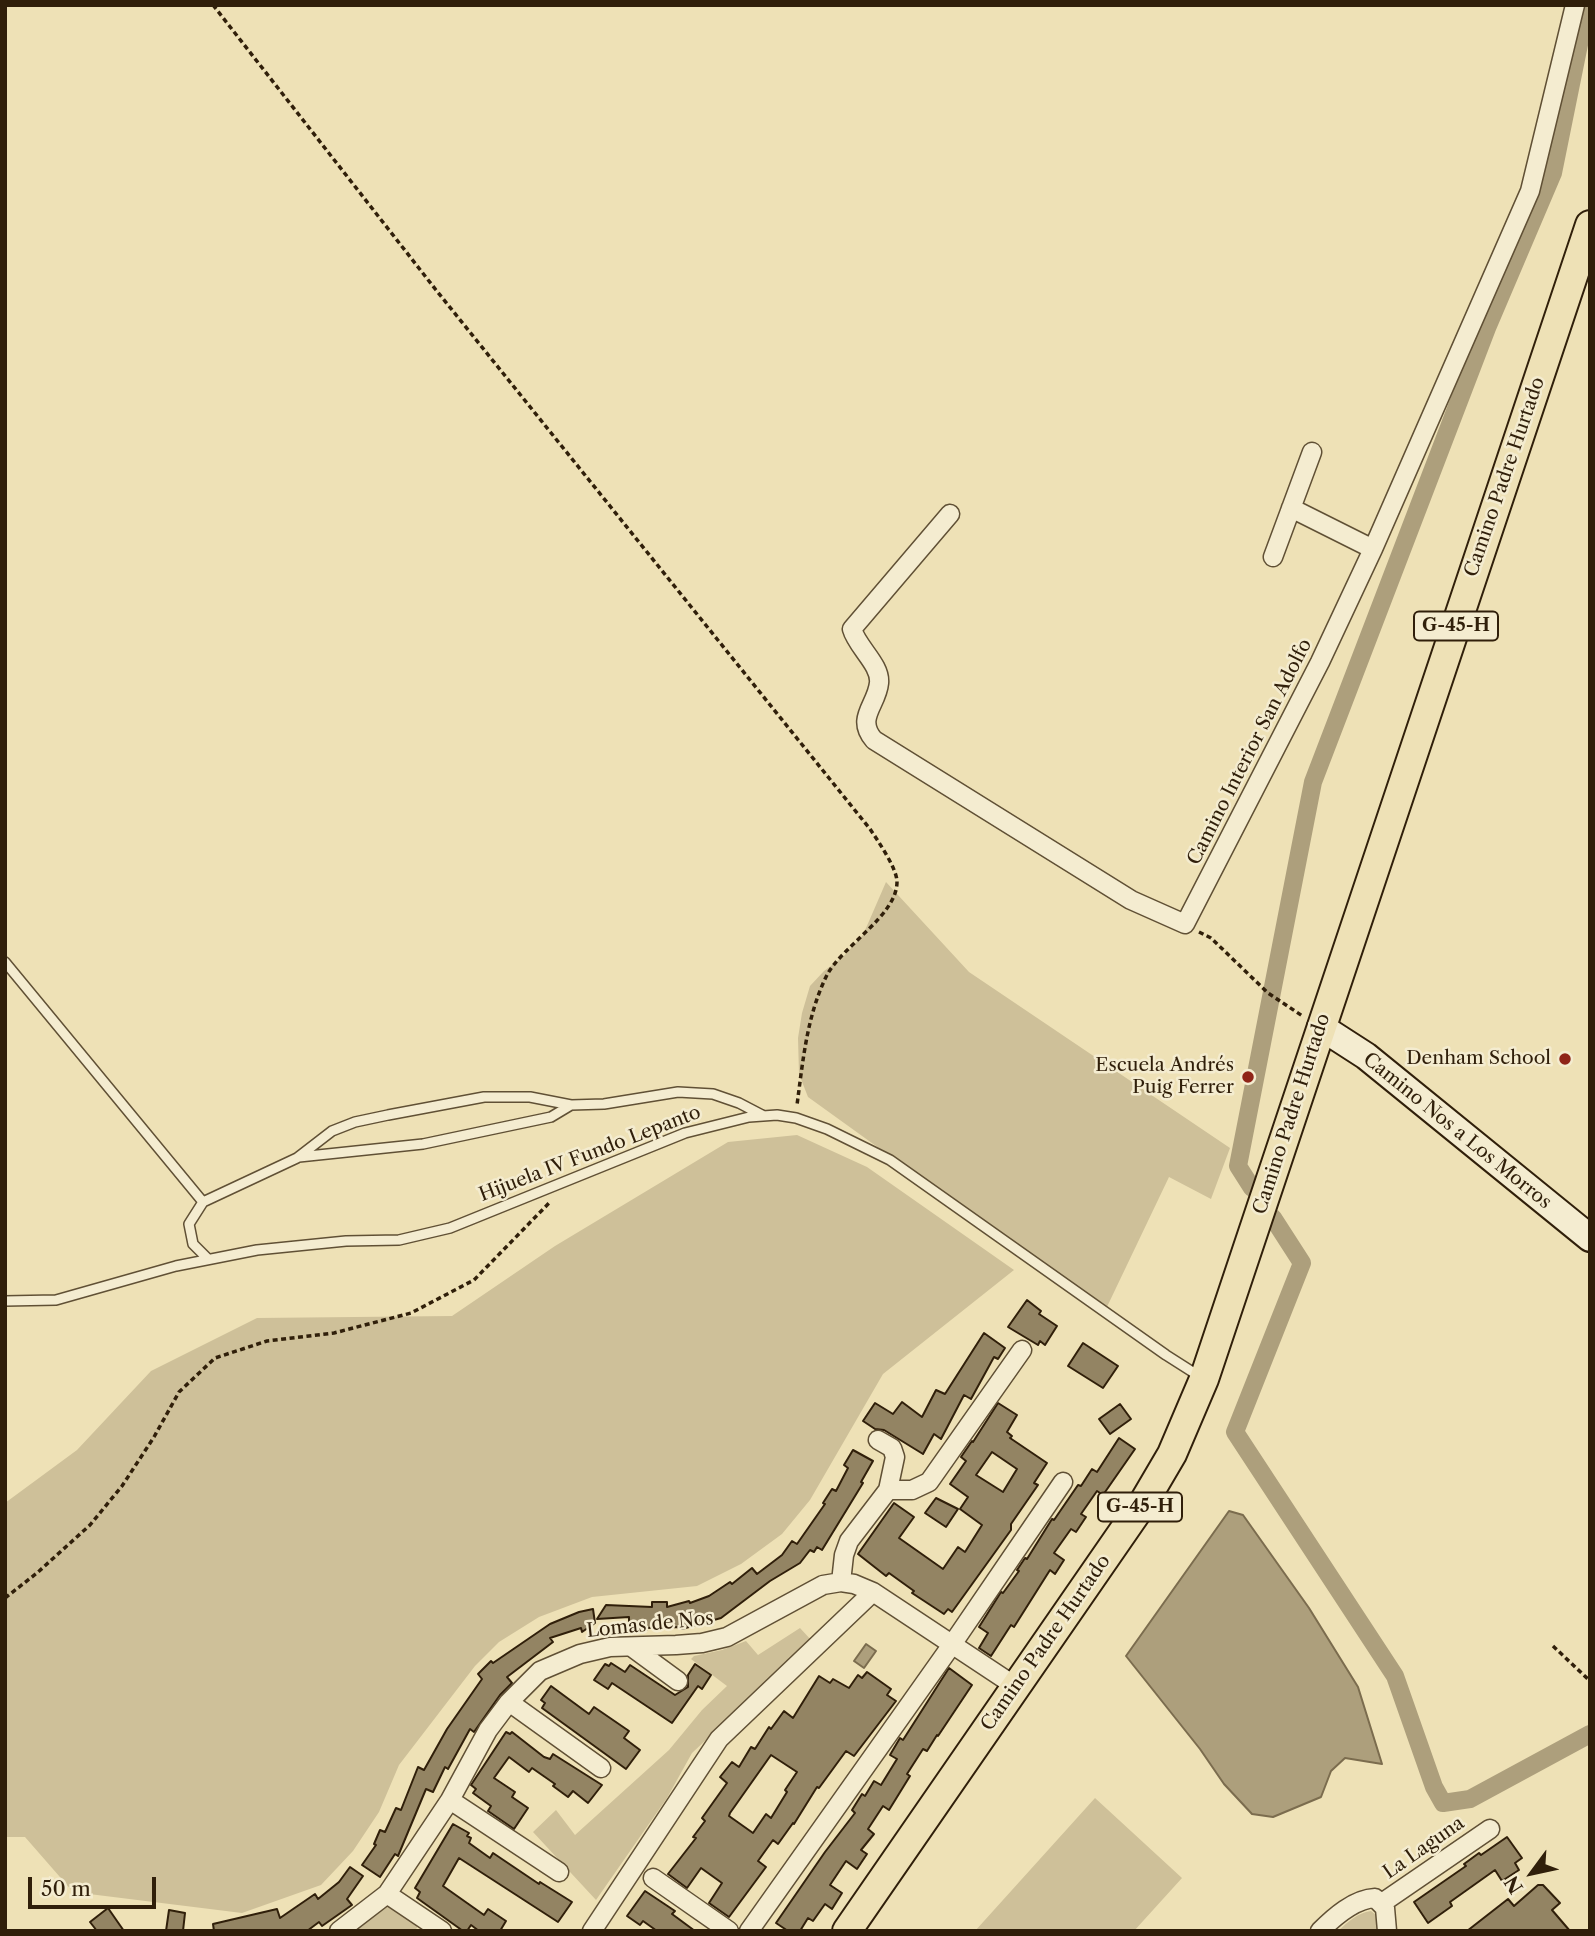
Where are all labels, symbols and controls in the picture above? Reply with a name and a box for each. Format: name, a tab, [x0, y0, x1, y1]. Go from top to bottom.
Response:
street label: Camino Padre Hurtado	[1460, 374, 1550, 580]
road number: G-45-H	[1414, 612, 1498, 640]
street label: Camino Interior San Adolfo	[1183, 635, 1317, 869]
street label: Camino Padre Hurtado	[1249, 1011, 1335, 1217]
street label: Camino Nos a Los Morros	[1358, 1048, 1556, 1214]
place label: Denham School	[1406, 1048, 1551, 1070]
marker: Denham School	[1557, 1051, 1573, 1067]
place label: Escuela Andrés Puig Ferrer	[1095, 1055, 1234, 1099]
marker: Escuela Andrés Puig Ferrer	[1240, 1069, 1256, 1085]
street label: Hijuela IV Fundo Lepanto	[476, 1101, 704, 1207]
road number: G-45-H	[1098, 1492, 1182, 1522]
street label: Camino Padre Hurtado	[977, 1551, 1115, 1735]
street label: Lomas de Nos	[585, 1607, 715, 1643]
street label: La Laguna	[1379, 1812, 1469, 1884]
north arrow	[1497, 1838, 1567, 1908]
scale bar	[32, 1862, 159, 1906]
text: N	[1500, 1872, 1528, 1898]
text: 50 m	[41, 1876, 91, 1901]

